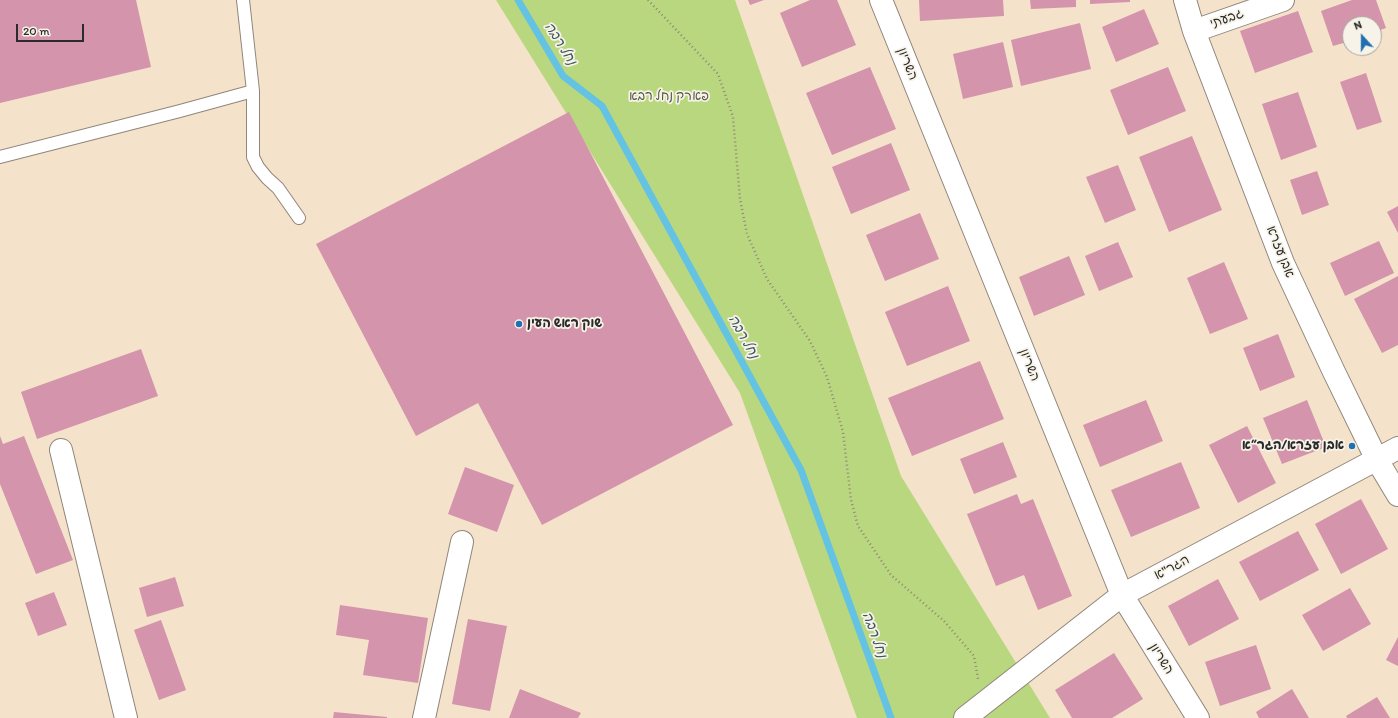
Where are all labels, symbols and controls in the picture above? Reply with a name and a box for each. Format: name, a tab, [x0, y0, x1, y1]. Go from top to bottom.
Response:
street label: גבעתי	[1208, 6, 1246, 32]
scale bar	[18, 16, 86, 42]
north arrow	[1342, 16, 1382, 56]
text: N	[1352, 18, 1364, 33]
water label: נחל רבה	[540, 19, 580, 69]
text: 20 m	[23, 24, 50, 38]
street label: השריון	[893, 45, 921, 83]
park label: פארק נחל רבא	[629, 89, 709, 105]
street label: אבן עזרא	[1263, 224, 1297, 280]
water label: נחל רבה	[724, 312, 762, 362]
place label: שוק ראש העין	[527, 316, 602, 332]
marker: שוק ראש העין	[514, 319, 524, 329]
street label: השריון	[1015, 346, 1043, 384]
place label: אבן עזרא/הגר״א	[1242, 438, 1344, 454]
marker: אבן עזרא/הגר״א	[1347, 441, 1357, 451]
street label: הגר"א	[1152, 552, 1192, 584]
water label: נחל רבה	[858, 610, 890, 660]
street label: השריון	[1145, 641, 1177, 677]

